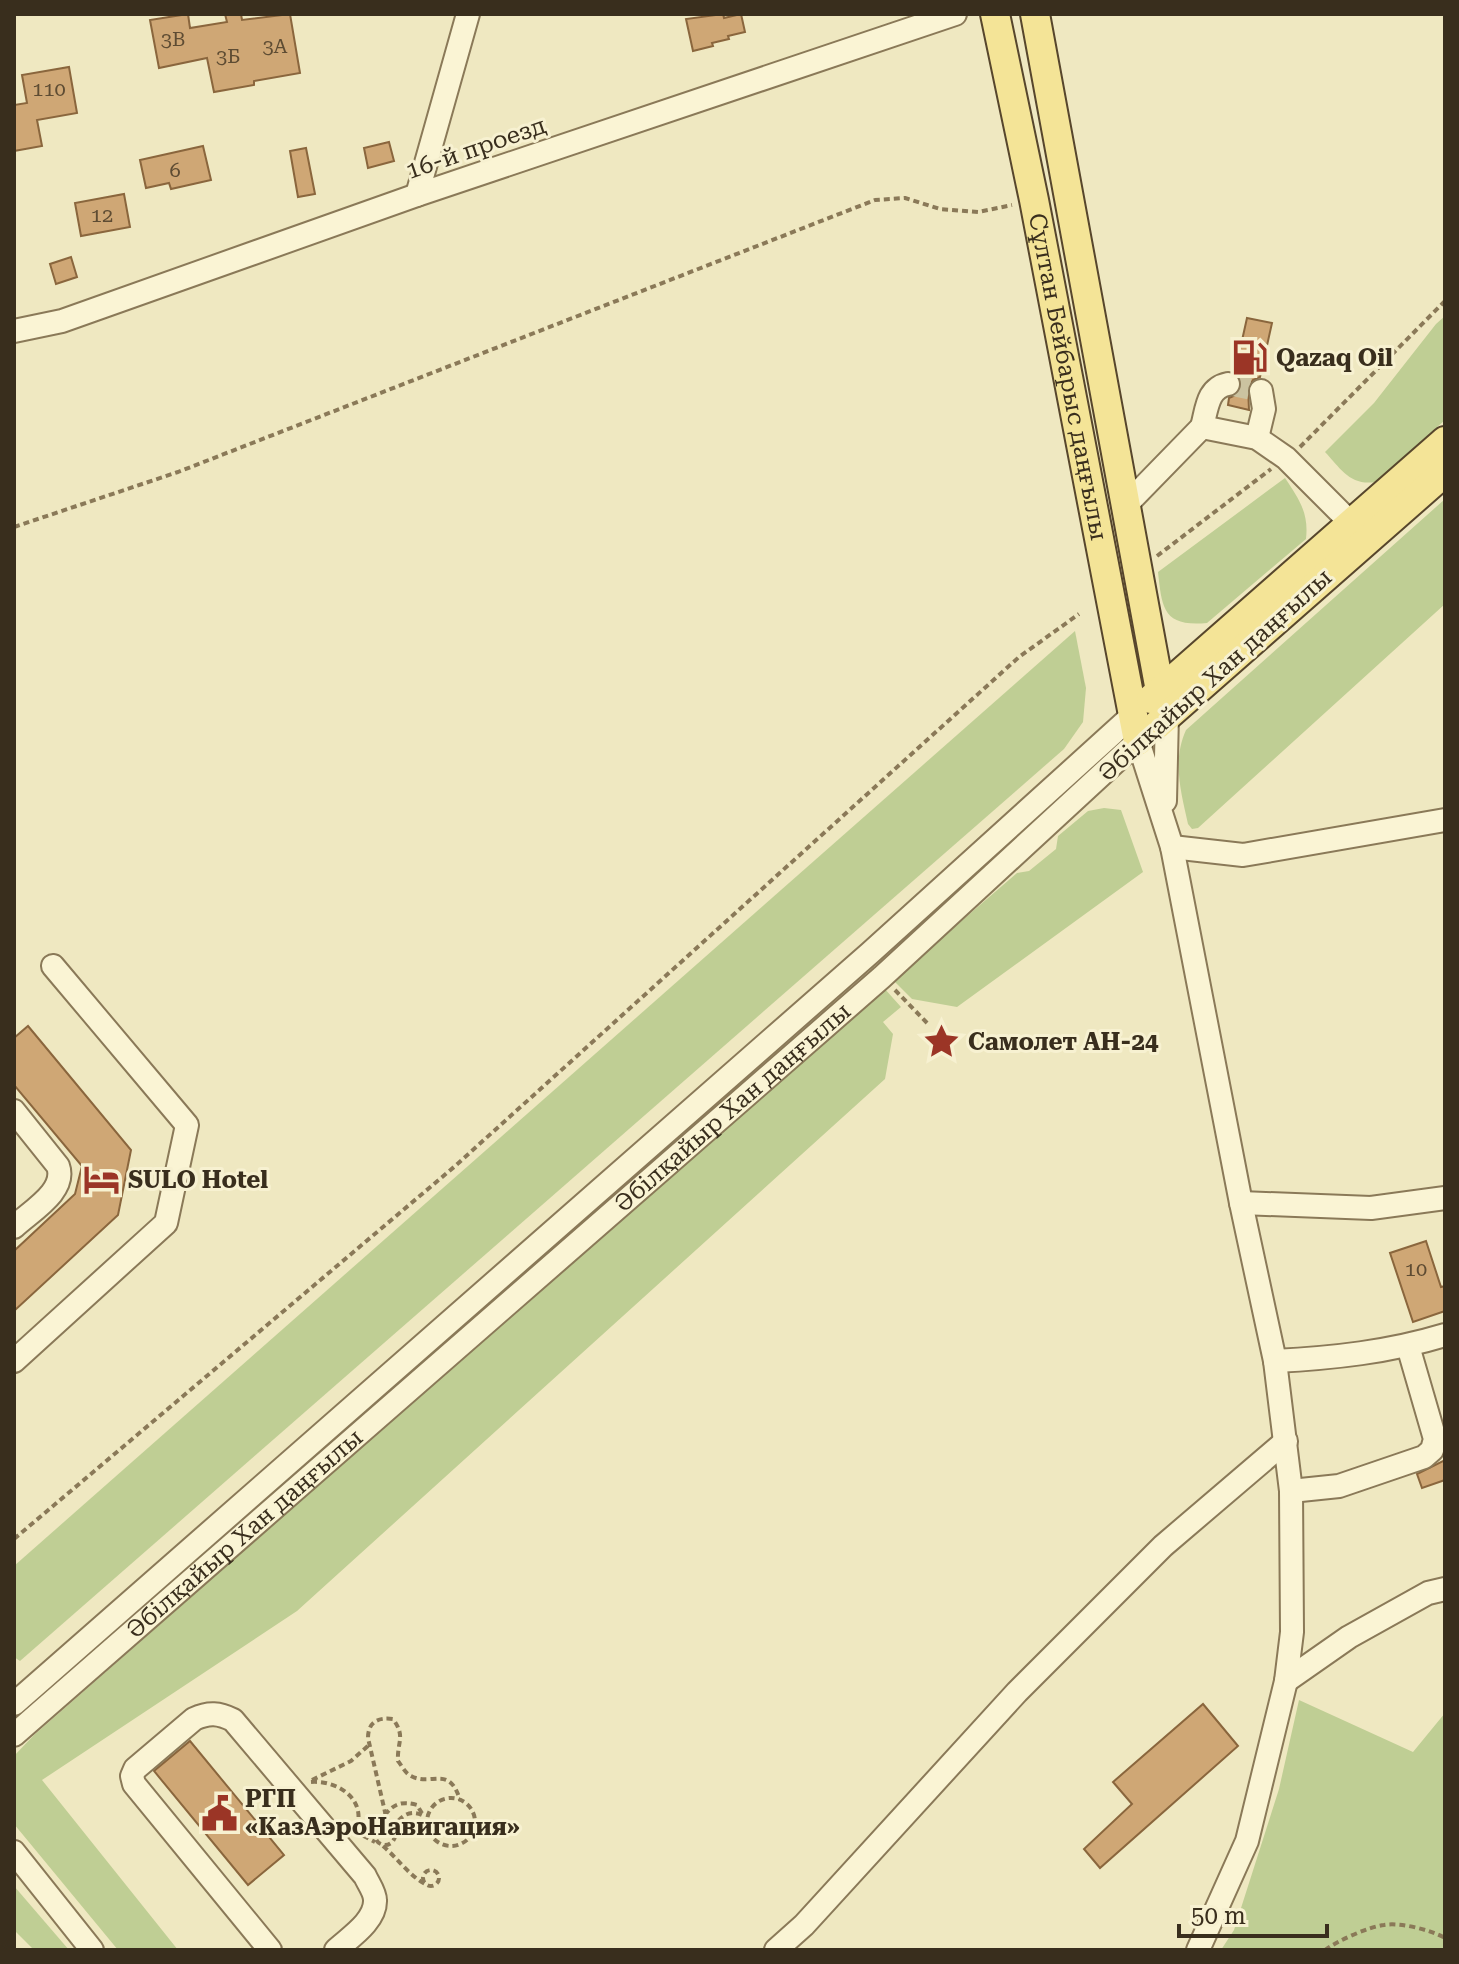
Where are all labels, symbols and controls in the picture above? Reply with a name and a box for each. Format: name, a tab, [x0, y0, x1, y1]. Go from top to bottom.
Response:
house number: 3В	[161, 27, 185, 51]
house number: 3А	[262, 34, 288, 58]
house number: 3Б	[216, 44, 240, 68]
house number: 110	[32, 77, 66, 101]
street label: 16-й проезд	[402, 111, 550, 185]
house number: 6	[169, 158, 181, 182]
house number: 12	[91, 203, 113, 227]
street label: Сұлтан Бейбарыс даңғылы	[1023, 211, 1113, 543]
fuel station icon: Qazaq Oil	[1231, 339, 1269, 377]
place label: Qazaq Oil	[1276, 344, 1393, 372]
street label: Әбілқайыр Хан даңғылы	[1093, 563, 1337, 787]
street label: Әбілқайыр Хан даңғылы	[609, 997, 856, 1218]
place icon: Самолет АН-24	[923, 1023, 961, 1061]
place label: Самолет АН-24	[968, 1028, 1159, 1056]
hotel icon: SULO Hotel	[83, 1161, 121, 1199]
place label: SULO Hotel	[128, 1166, 268, 1194]
house number: 10	[1405, 1257, 1427, 1281]
street label: Әбілқайыр Хан даңғылы	[121, 1423, 368, 1644]
place label: РГП «КазАэроНавигация»	[245, 1785, 520, 1841]
public building icon: РГП «КазАэроНавигация»	[200, 1794, 238, 1832]
scale bar	[1179, 1888, 1327, 1938]
text: 50 m	[1191, 1902, 1246, 1930]

